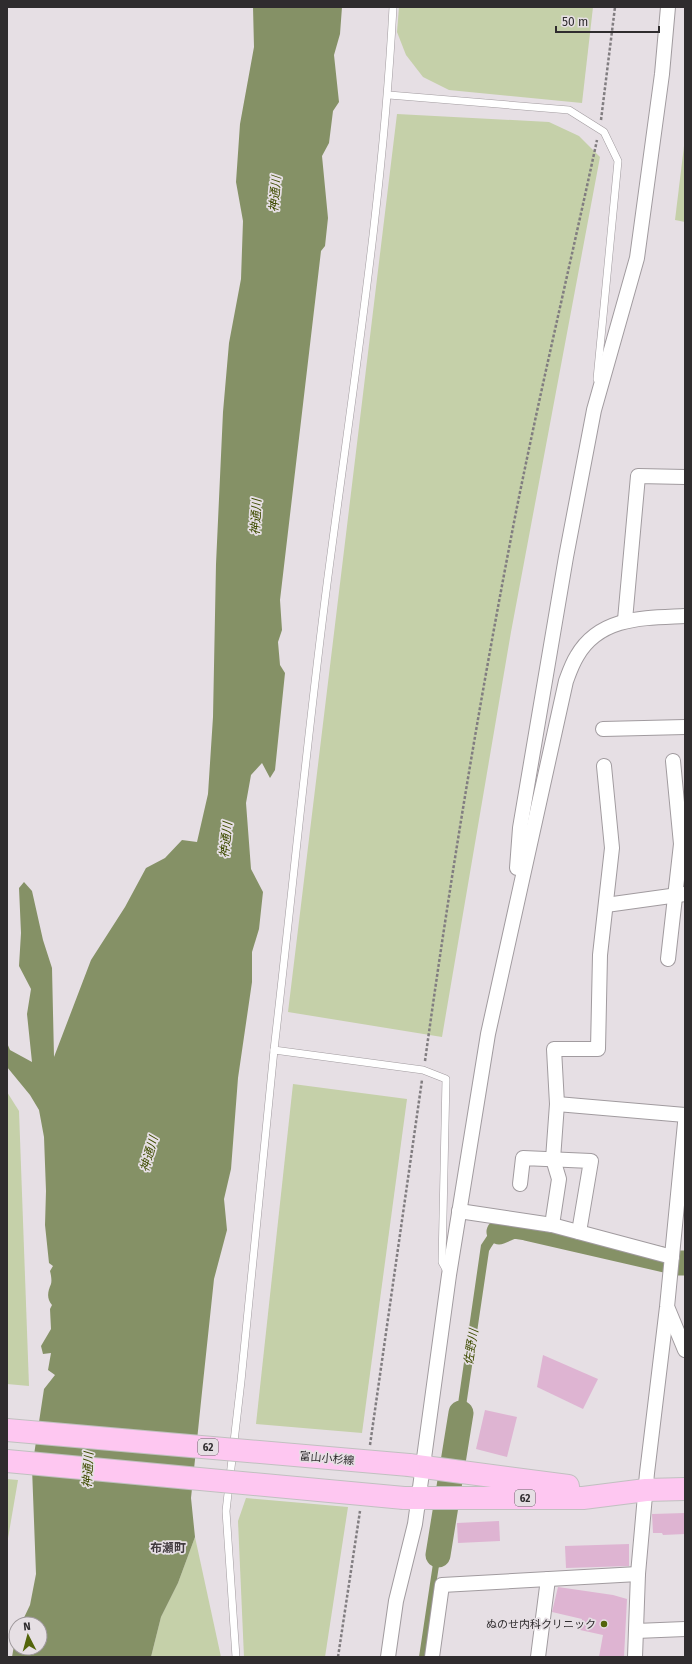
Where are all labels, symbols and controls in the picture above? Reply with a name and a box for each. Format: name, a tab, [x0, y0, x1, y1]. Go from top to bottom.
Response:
scale bar	[556, 8, 659, 34]
text: 50 m	[562, 15, 588, 29]
water label: 神通川	[266, 173, 284, 213]
water label: 神通川	[248, 497, 264, 535]
water label: 神通川	[217, 819, 235, 859]
water label: 神通川	[137, 1133, 161, 1173]
water label: 佐野川	[461, 1326, 481, 1366]
road number: 62	[198, 1439, 218, 1455]
water label: 神通川	[80, 1450, 96, 1488]
street label: 富山小杉線	[299, 1450, 355, 1467]
road number: 62	[515, 1490, 535, 1506]
district label: 布瀬町	[150, 1541, 186, 1555]
north arrow	[8, 1616, 48, 1656]
place label: ぬのせ内科クリニック	[486, 1618, 596, 1631]
marker: ぬのせ内科クリニック	[599, 1619, 609, 1629]
text: N	[23, 1620, 31, 1633]

